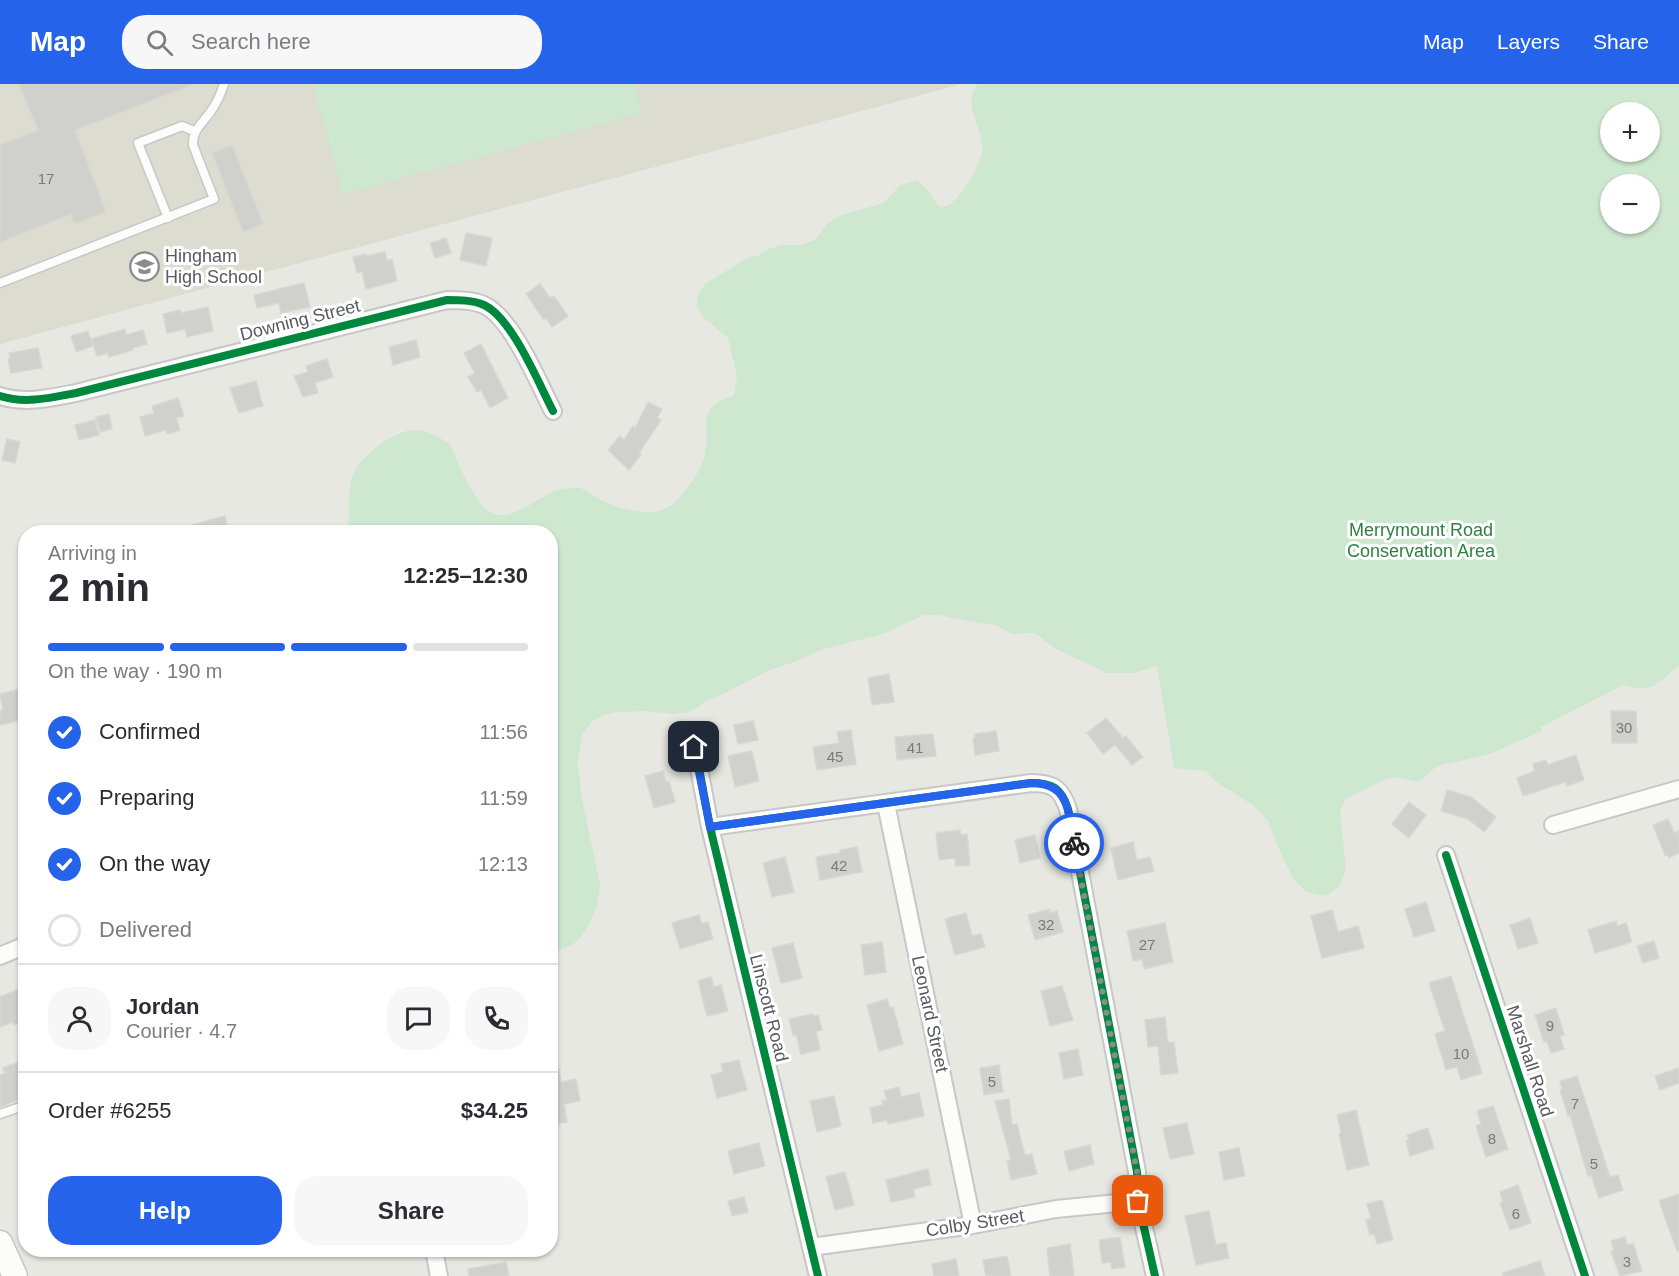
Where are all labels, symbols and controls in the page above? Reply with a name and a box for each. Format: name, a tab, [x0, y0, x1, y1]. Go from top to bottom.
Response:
search box	[122, 15, 542, 69]
text: Map	[30, 26, 86, 57]
icon: search	[143, 26, 176, 59]
text: Search here	[191, 29, 311, 54]
text: Map	[1423, 30, 1464, 53]
text: Layers	[1497, 30, 1560, 53]
text: Share	[1593, 30, 1649, 53]
map controls	[1600, 102, 1660, 234]
button: +	[1600, 102, 1660, 162]
house number: 17	[38, 170, 54, 187]
button: −	[1600, 174, 1660, 234]
place label: Hingham High School	[165, 246, 262, 287]
school or university icon: Hingham High School	[128, 250, 160, 282]
street label: Downing Street	[238, 295, 362, 345]
park label: Merrymount Road Conservation Area	[1347, 520, 1496, 561]
text: Arriving in	[48, 542, 137, 564]
text: 12:25–12:30	[403, 563, 528, 588]
text: 2 min	[48, 566, 150, 609]
text: On the way · 190 m	[48, 660, 223, 682]
icon: check	[48, 716, 81, 749]
text: Confirmed	[99, 719, 200, 744]
house number: 30	[1616, 719, 1632, 736]
text: 11:56	[479, 721, 528, 743]
pin	[668, 721, 719, 772]
icon: home	[677, 730, 710, 763]
house number: 41	[907, 739, 923, 756]
house number: 45	[827, 748, 843, 765]
icon: check	[48, 782, 81, 815]
text: Preparing	[99, 785, 194, 810]
text: 11:59	[479, 787, 528, 809]
courier	[1044, 813, 1104, 873]
icon: bike	[1058, 827, 1091, 860]
icon: check	[48, 848, 81, 881]
text: On the way	[99, 851, 210, 876]
text: 12:13	[478, 853, 528, 875]
house number: 42	[831, 857, 847, 874]
house number: 32	[1038, 916, 1054, 933]
text: Delivered	[99, 917, 192, 942]
house number: 27	[1139, 936, 1155, 953]
street label: Linscott Road	[746, 952, 792, 1064]
street label: Leonard Street	[908, 954, 952, 1074]
button: person	[48, 987, 111, 1050]
button: chat	[387, 987, 450, 1050]
button: phone	[465, 987, 528, 1050]
text: Jordan	[126, 994, 199, 1019]
street label: Marshall Road	[1503, 1003, 1557, 1119]
house number: 9	[1546, 1017, 1554, 1034]
text: Courier · 4.7	[126, 1020, 237, 1042]
house number: 10	[1453, 1045, 1469, 1062]
house number: 5	[988, 1073, 996, 1090]
house number: 7	[1571, 1095, 1579, 1112]
text: Order #6255	[48, 1098, 172, 1123]
text: $34.25	[461, 1098, 528, 1123]
house number: 8	[1488, 1130, 1496, 1147]
house number: 5	[1590, 1155, 1598, 1172]
pin	[1112, 1175, 1163, 1226]
button: Help	[48, 1176, 282, 1245]
button: Share	[294, 1176, 528, 1245]
icon: bag	[1121, 1184, 1154, 1217]
street label: Colby Street	[925, 1205, 1025, 1241]
house number: 6	[1512, 1205, 1520, 1222]
house number: 3	[1623, 1253, 1631, 1270]

